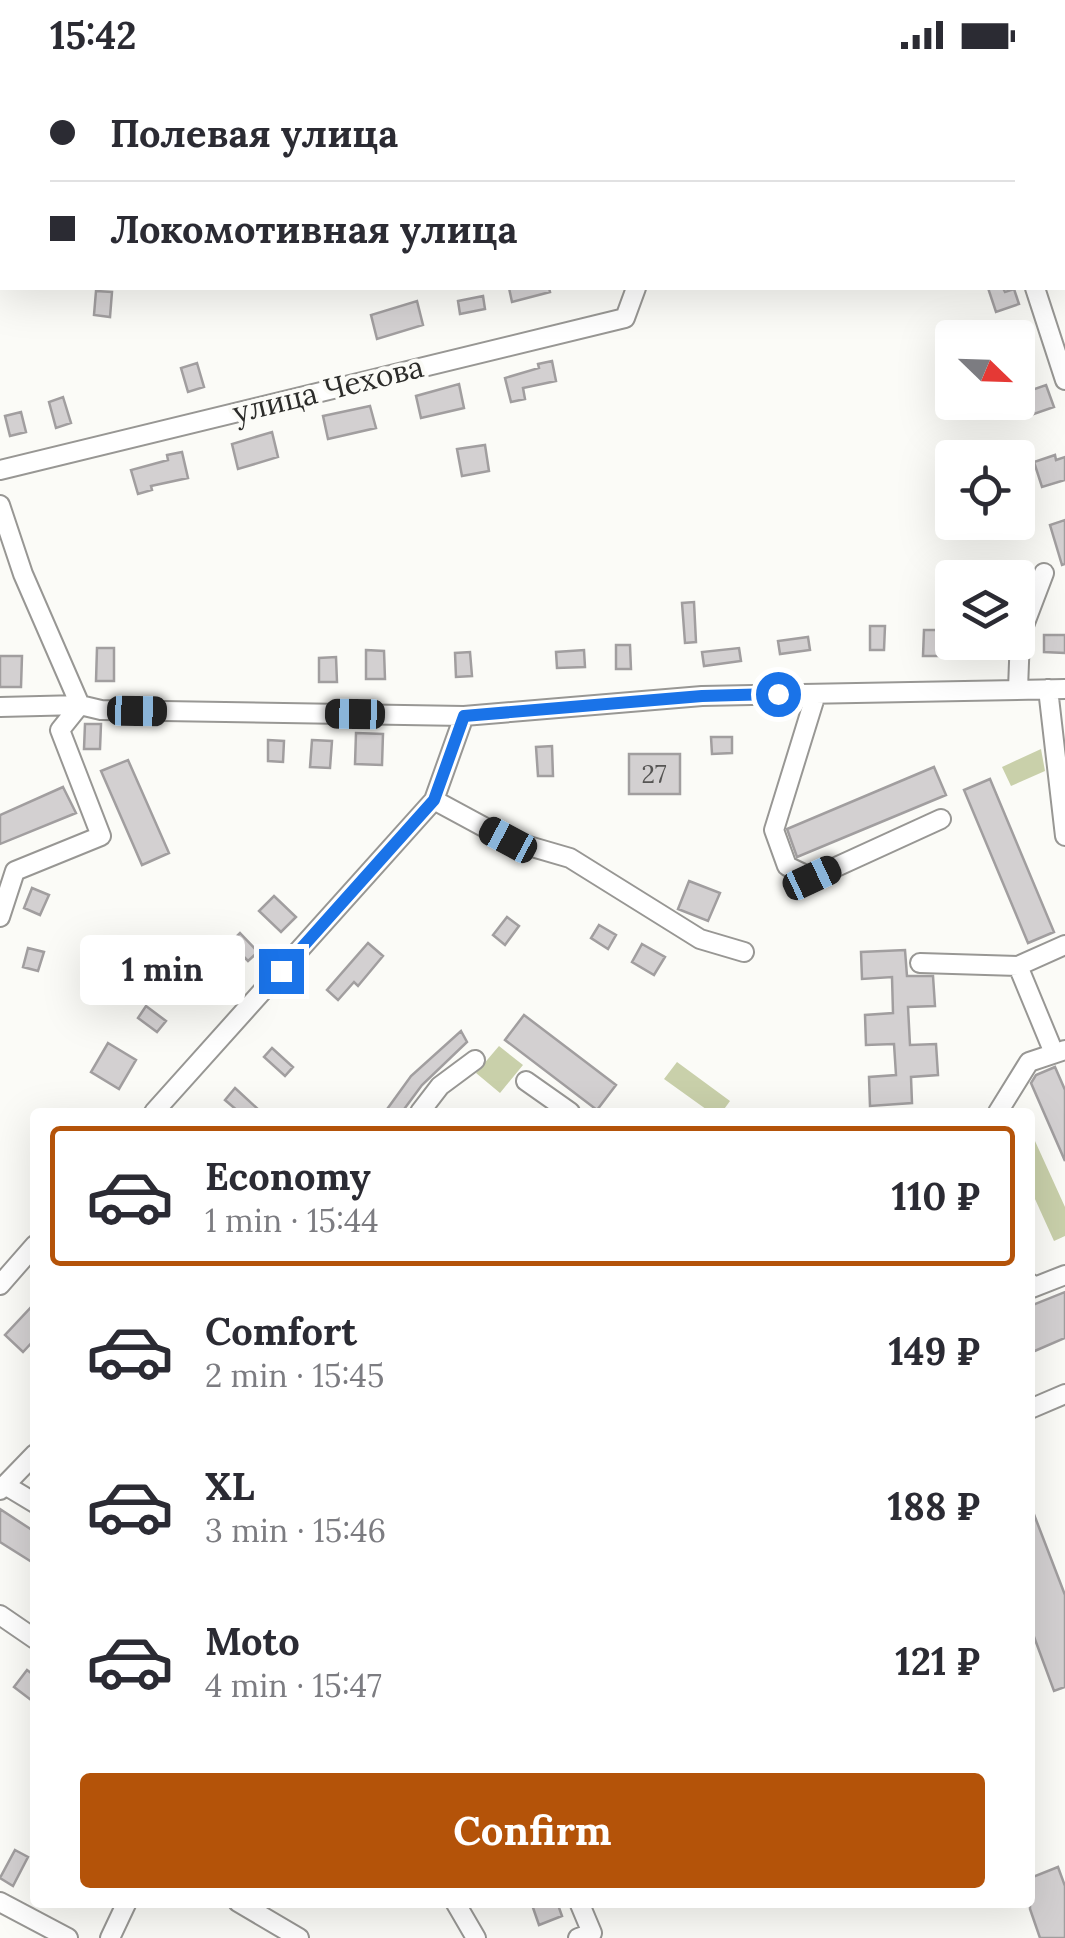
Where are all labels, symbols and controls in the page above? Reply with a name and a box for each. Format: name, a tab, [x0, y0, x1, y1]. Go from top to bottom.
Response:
text: 15:42	[50, 11, 137, 59]
text: Полевая улица	[110, 109, 398, 157]
text: Локомотивная улица	[110, 205, 517, 253]
north arrow	[935, 320, 1035, 420]
map controls	[935, 320, 1035, 660]
street label: улица Чехова	[228, 347, 427, 432]
button: locate	[935, 440, 1035, 540]
button: layers	[935, 560, 1035, 660]
route start	[756, 672, 801, 717]
car	[107, 695, 167, 727]
car	[325, 698, 385, 730]
house number: 27	[642, 758, 667, 790]
car	[474, 813, 542, 867]
car	[778, 852, 846, 904]
callout: 1 min	[81, 936, 246, 1006]
text: 1 min	[122, 949, 203, 990]
route end	[259, 949, 304, 994]
icon: car	[85, 1151, 175, 1241]
text: Economy	[205, 1152, 371, 1200]
text: 110 ₽	[891, 1172, 980, 1220]
text: 1 min · 15:44	[205, 1200, 379, 1241]
icon: car	[85, 1306, 175, 1396]
text: Comfort	[205, 1307, 357, 1355]
text: 149 ₽	[888, 1327, 980, 1375]
text: 2 min · 15:45	[205, 1355, 384, 1396]
icon: car	[85, 1461, 175, 1551]
text: XL	[205, 1462, 255, 1510]
text: 188 ₽	[888, 1482, 980, 1530]
text: 3 min · 15:46	[205, 1510, 386, 1551]
icon: car	[85, 1616, 175, 1706]
text: Moto	[205, 1617, 300, 1665]
text: 121 ₽	[895, 1637, 980, 1685]
text: 4 min · 15:47	[205, 1665, 382, 1706]
button: Confirm	[80, 1773, 985, 1888]

